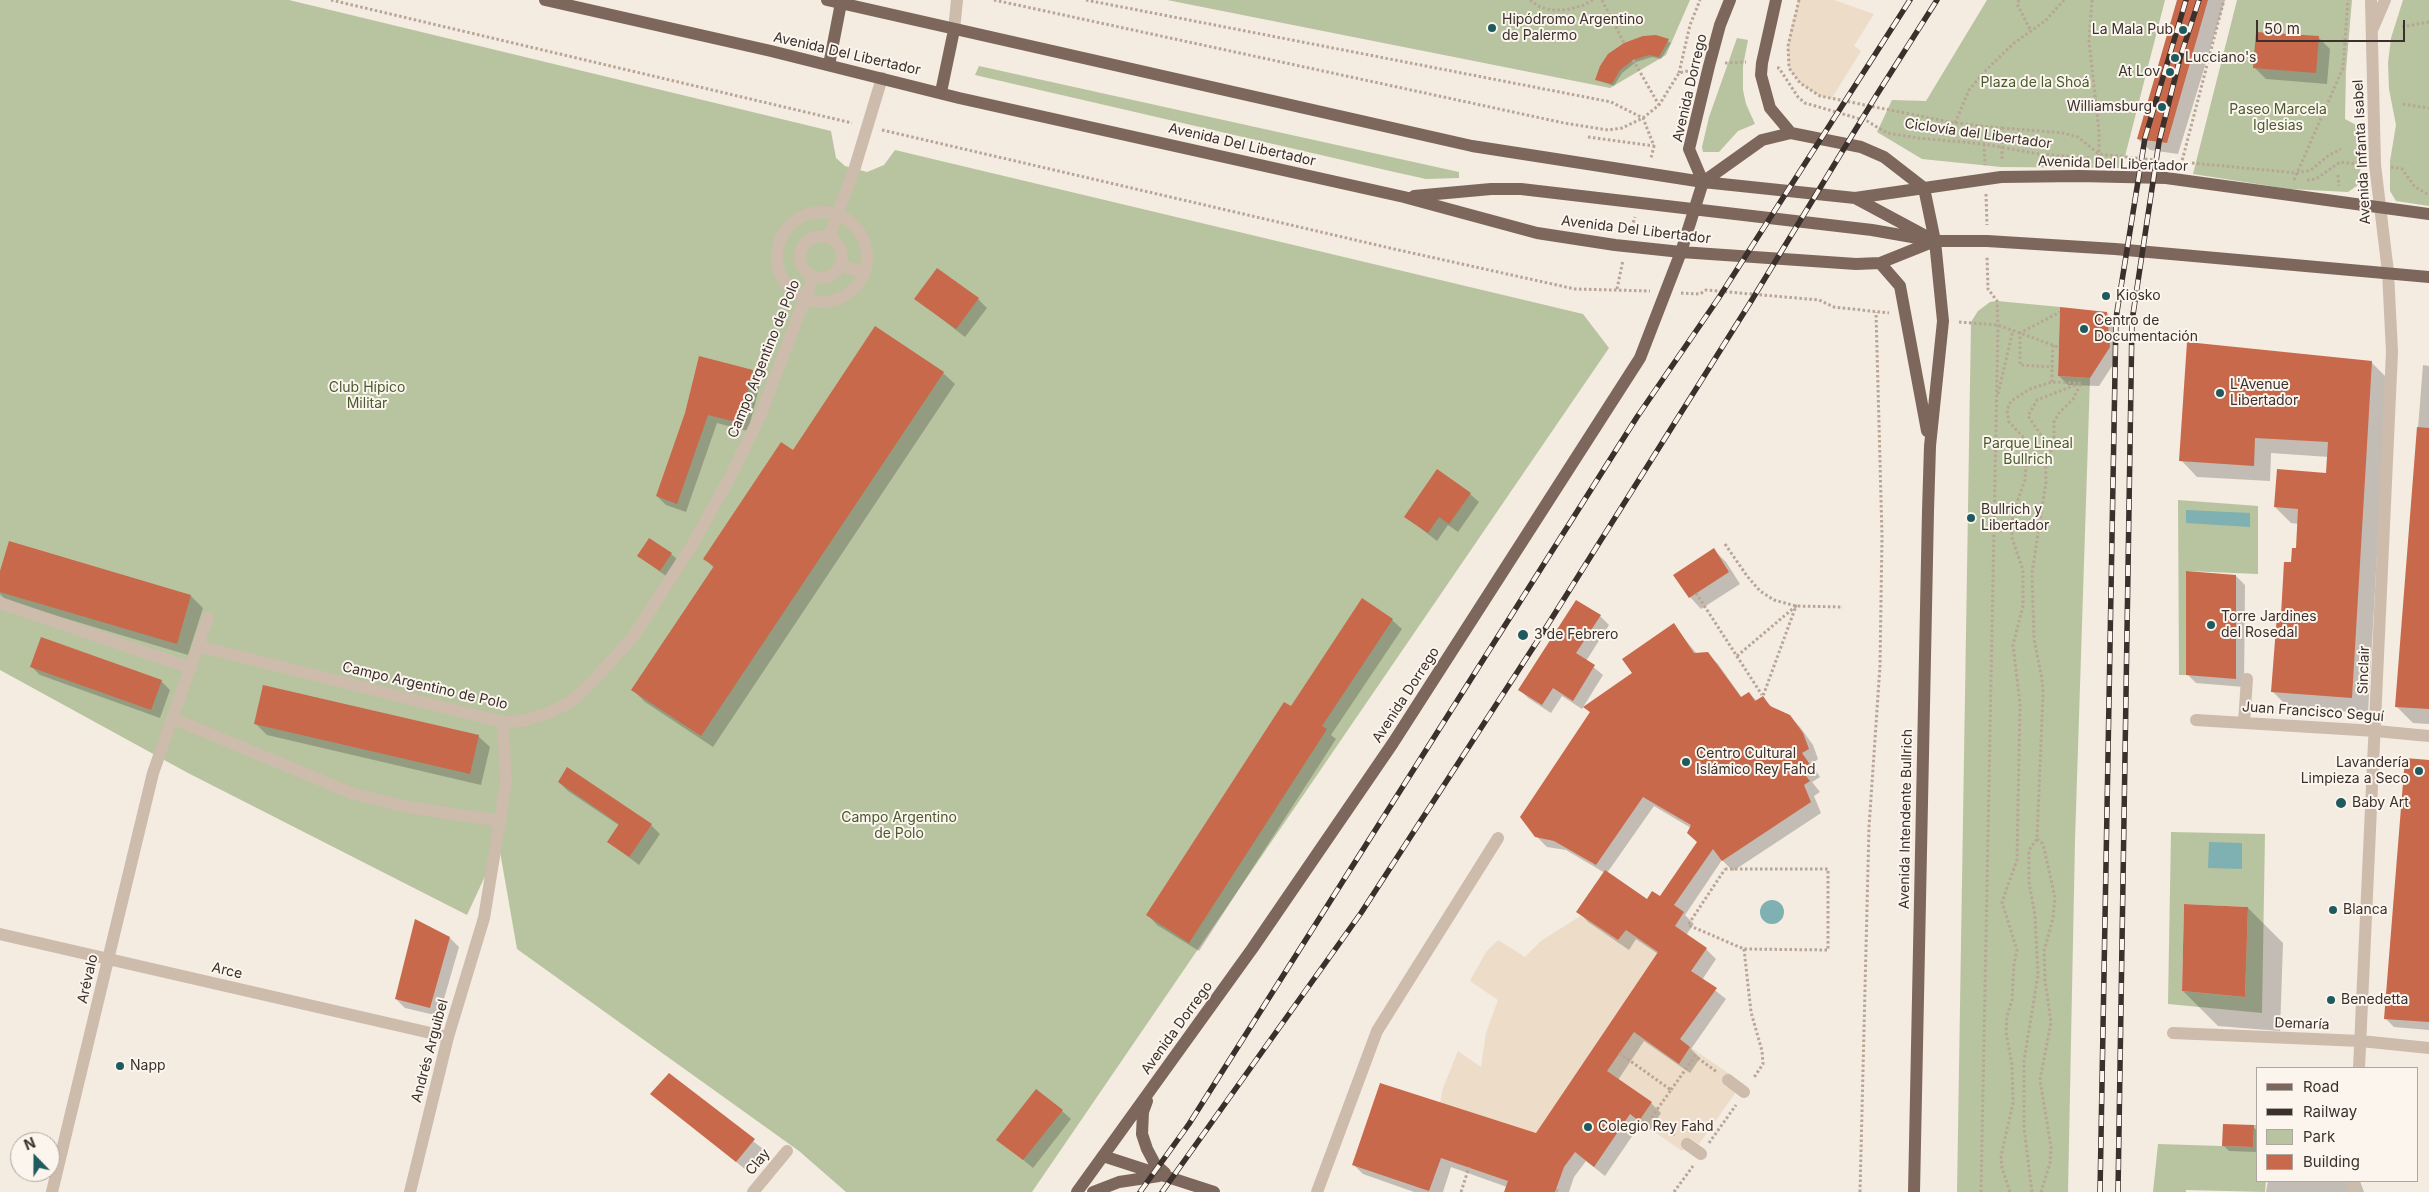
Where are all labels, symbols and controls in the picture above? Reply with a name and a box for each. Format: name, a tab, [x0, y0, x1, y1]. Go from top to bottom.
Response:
scale bar	[2259, 10, 2408, 42]
place label: Hipódromo Argentino de Palermo	[1502, 12, 1644, 44]
text: 50 m	[2264, 19, 2300, 38]
marker: Hipódromo Argentino de Palermo	[1486, 22, 1498, 34]
place label: La Mala Pub	[2092, 22, 2173, 38]
marker: La Mala Pub	[2177, 24, 2189, 36]
street label: Avenida Del Libertador	[772, 29, 922, 79]
street label: Avenida Dorrego	[1669, 32, 1711, 144]
place label: Lucciano's	[2185, 50, 2256, 66]
marker: Lucciano's	[2169, 52, 2181, 64]
place label: At Lov	[2118, 64, 2160, 80]
marker: At Lov	[2164, 66, 2176, 78]
park label: Plaza de la Shoá	[1980, 75, 2090, 91]
street label: Avenida Infanta Isabel	[2350, 79, 2374, 225]
place label: Williamsburg	[2067, 99, 2152, 115]
marker: Williamsburg	[2156, 101, 2168, 113]
park label: Paseo Marcela Iglesias	[2229, 102, 2327, 134]
street label: Ciclovía del Libertador	[1903, 115, 2053, 153]
street label: Avenida Del Libertador	[1167, 120, 1317, 170]
street label: Avenida Del Libertador	[2038, 153, 2188, 175]
street label: Avenida Del Libertador	[1560, 212, 1712, 248]
street label: Campo Argentino de Polo	[725, 277, 803, 441]
place label: Kiosko	[2116, 288, 2161, 304]
marker: Kiosko	[2100, 290, 2112, 302]
place label: Centro de Documentación	[2094, 313, 2198, 346]
marker: Centro de Documentación	[2078, 323, 2090, 335]
place label: L'Avenue Libertador	[2230, 377, 2298, 410]
park label: Club Hípico Militar	[329, 380, 405, 412]
marker: L'Avenue Libertador	[2214, 387, 2226, 399]
park label: Parque Lineal Bullrich	[1983, 436, 2073, 468]
place label: Bullrich y Libertador	[1981, 502, 2049, 534]
marker: Bullrich y Libertador	[1965, 512, 1977, 524]
place label: Torre Jardines del Rosedal	[2221, 609, 2317, 642]
marker: Torre Jardines del Rosedal	[2205, 619, 2217, 631]
place label: 3 de Febrero	[1534, 627, 1618, 643]
marker: 3 de Febrero	[1516, 628, 1530, 642]
street label: Avenida Dorrego	[1369, 644, 1443, 746]
street label: Sinclair	[2355, 645, 2373, 695]
street label: Campo Argentino de Polo	[341, 659, 509, 713]
street label: Juan Francisco Seguí	[2242, 699, 2384, 725]
street label: Avenida Intendente Bullrich	[1896, 729, 1916, 909]
place label: Centro Cultural Islámico Rey Fahd	[1696, 746, 1816, 779]
place label: Lavandería Limpieza a Seco	[2301, 755, 2409, 788]
marker: Centro Cultural Islámico Rey Fahd	[1680, 756, 1692, 768]
marker: Lavandería Limpieza a Seco	[2413, 765, 2425, 777]
place label: Baby Art	[2352, 795, 2409, 811]
marker: Baby Art	[2334, 796, 2348, 810]
park label: Campo Argentino de Polo	[841, 810, 957, 842]
place label: Blanca	[2343, 902, 2388, 918]
marker: Blanca	[2327, 904, 2339, 916]
street label: Arévalo	[74, 953, 102, 1005]
street label: Arce	[210, 959, 244, 983]
street label: Avenida Dorrego	[1138, 978, 1216, 1078]
place label: Benedetta	[2341, 992, 2408, 1008]
marker: Benedetta	[2325, 994, 2337, 1006]
street label: Andrés Arguibel	[408, 998, 452, 1104]
street label: Demaría	[2274, 1015, 2330, 1033]
place label: Napp	[130, 1058, 166, 1074]
marker: Napp	[114, 1060, 126, 1072]
legend	[2256, 1067, 2419, 1182]
text: Road	[2303, 1077, 2339, 1096]
text: Railway	[2303, 1102, 2357, 1121]
place label: Colegio Rey Fahd	[1598, 1119, 1714, 1135]
marker: Colegio Rey Fahd	[1582, 1121, 1594, 1133]
text: Park	[2303, 1127, 2335, 1146]
north arrow	[10, 1132, 60, 1182]
text: N	[21, 1134, 38, 1153]
street label: Clay	[742, 1145, 774, 1179]
text: Building	[2303, 1152, 2360, 1171]

